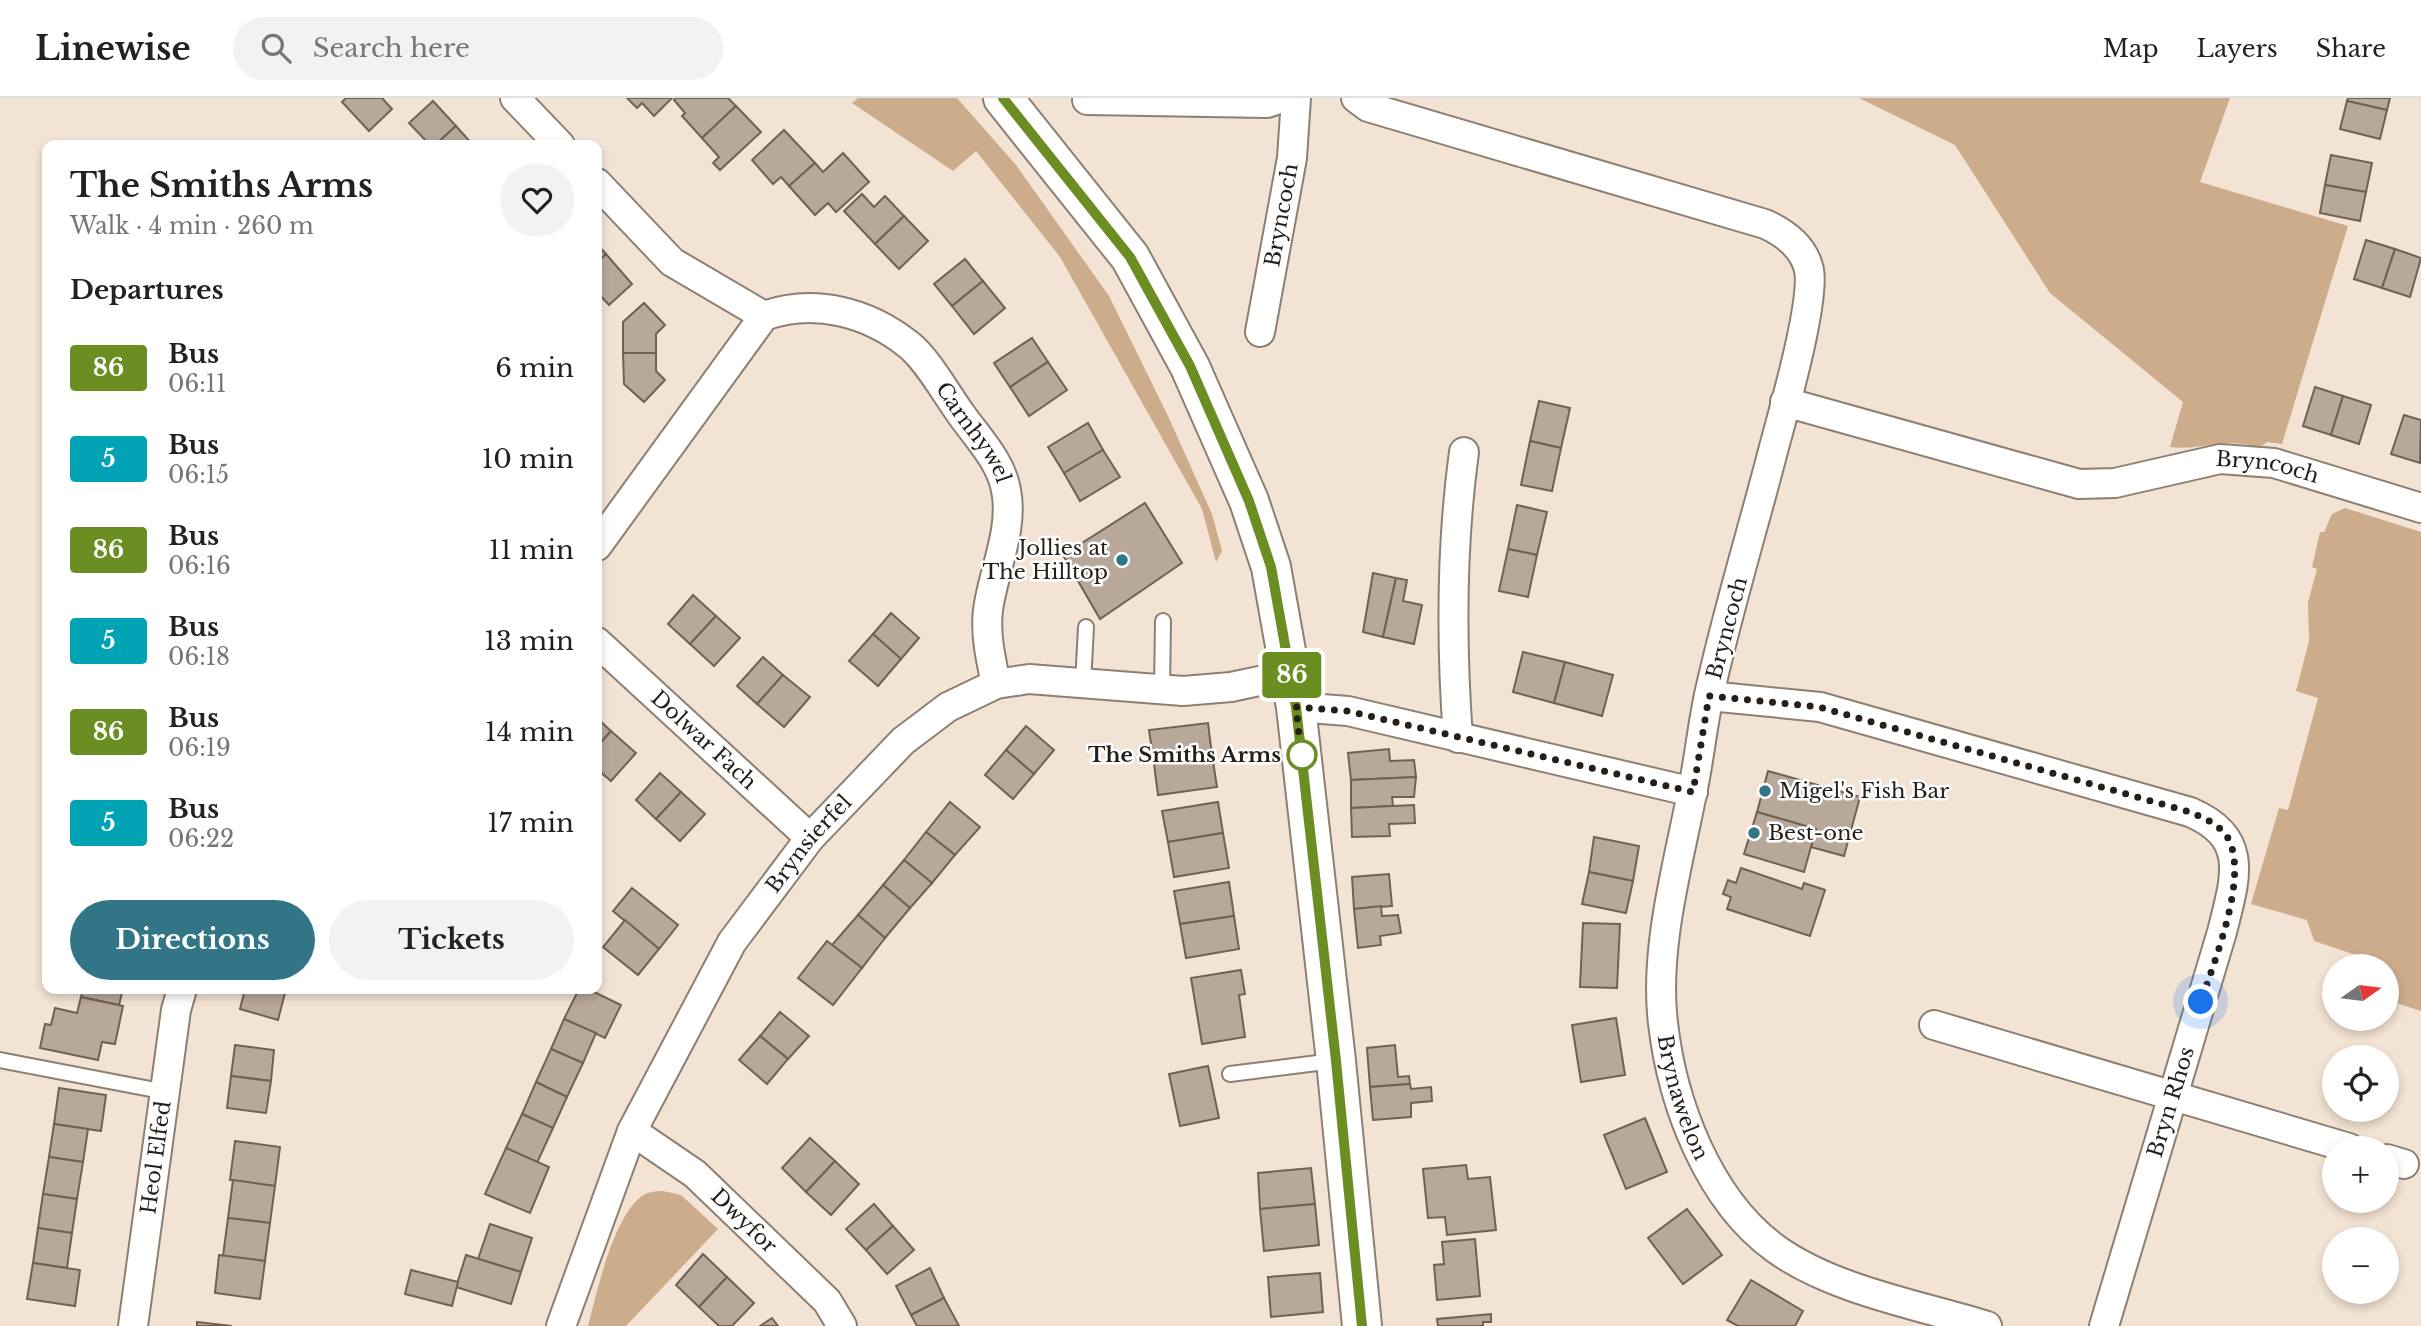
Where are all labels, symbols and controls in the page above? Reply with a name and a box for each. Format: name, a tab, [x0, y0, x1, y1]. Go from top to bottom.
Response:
search box	[233, 17, 723, 80]
text: Linewise	[35, 28, 191, 69]
icon: search	[257, 29, 295, 67]
text: Search here	[313, 32, 470, 64]
text: Map	[2103, 34, 2159, 63]
text: Layers	[2197, 34, 2278, 63]
text: Share	[2316, 34, 2386, 63]
street label: Bryncoch	[1259, 161, 1304, 269]
button: heart	[500, 163, 574, 237]
text: The Smiths Arms	[70, 165, 373, 206]
text: Walk · 4 min · 260 m	[70, 212, 314, 240]
text: Departures	[70, 274, 224, 306]
text: Bus	[168, 338, 219, 370]
text: 6 min	[495, 352, 574, 384]
text: 86	[93, 353, 124, 382]
text: 06:11	[168, 370, 226, 398]
street label: Carnhywel	[930, 377, 1017, 486]
text: Bus	[168, 429, 219, 461]
text: 10 min	[482, 443, 574, 475]
text: 5	[101, 444, 116, 473]
street label: Bryncoch	[2215, 446, 2322, 489]
text: 06:15	[168, 461, 229, 489]
text: Bus	[168, 520, 219, 552]
text: 11 min	[489, 534, 574, 566]
text: 86	[93, 535, 124, 564]
place label: Jollies at The Hilltop	[982, 535, 1108, 585]
text: 06:16	[168, 552, 231, 580]
marker: Jollies at The Hilltop	[1114, 552, 1130, 568]
street label: Bryncoch	[1701, 574, 1753, 682]
text: Bus	[168, 611, 219, 643]
text: 13 min	[484, 625, 574, 657]
text: 5	[101, 626, 116, 655]
text: 06:18	[168, 643, 230, 671]
line badge: 86	[1260, 652, 1324, 698]
text: 86	[1276, 660, 1308, 689]
street label: Dolwar Fach	[645, 685, 762, 795]
text: Bus	[168, 702, 219, 734]
text: 14 min	[485, 716, 574, 748]
text: 86	[93, 717, 124, 746]
text: 06:19	[168, 734, 231, 762]
marker: The Smiths Arms	[1287, 740, 1317, 770]
place label: The Smiths Arms	[1088, 742, 1281, 768]
place label: Migel's Fish Bar	[1779, 778, 1949, 804]
marker: Migel's Fish Bar	[1757, 783, 1773, 799]
street label: Brynsierfel	[760, 789, 857, 898]
text: Bus	[168, 793, 219, 825]
text: 17 min	[487, 807, 574, 839]
text: 5	[101, 808, 116, 837]
place label: Best-one	[1768, 820, 1864, 846]
text: 06:22	[168, 825, 234, 853]
marker: Best-one	[1746, 825, 1762, 841]
button: Directions	[70, 900, 315, 980]
button: Tickets	[329, 900, 574, 980]
north arrow	[2322, 954, 2399, 1031]
map controls	[2322, 954, 2399, 1304]
your location	[2183, 984, 2218, 1019]
street label: Brynawelon	[1652, 1033, 1714, 1164]
street label: Bryn Rhos	[2142, 1044, 2200, 1160]
button: locate	[2322, 1045, 2399, 1122]
street label: Heol Elfed	[135, 1099, 177, 1216]
button: +	[2322, 1136, 2399, 1213]
street label: Dwyfor	[705, 1183, 782, 1259]
button: −	[2322, 1227, 2399, 1304]

